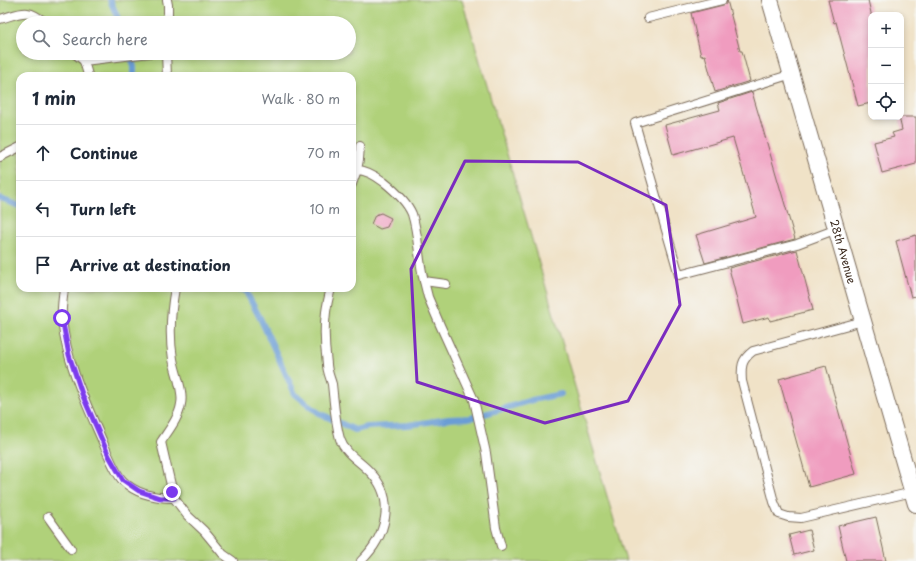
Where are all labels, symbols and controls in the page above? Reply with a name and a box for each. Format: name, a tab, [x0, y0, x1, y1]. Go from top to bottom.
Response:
map controls	[868, 12, 904, 120]
button: +	[868, 12, 904, 48]
search box	[16, 16, 356, 60]
icon: search	[30, 27, 52, 49]
text: Search here	[62, 27, 148, 50]
button: −	[868, 48, 904, 84]
button: locate	[868, 84, 904, 120]
text: 1 min	[32, 85, 76, 111]
text: Walk · 80 m	[262, 89, 340, 108]
text: Continue	[70, 141, 138, 164]
icon: ahead	[32, 142, 54, 164]
text: 70 m	[307, 143, 340, 162]
text: Turn left	[70, 197, 136, 220]
icon: left	[32, 198, 54, 220]
text: 10 m	[310, 199, 340, 218]
street label: 28th Avenue	[826, 217, 861, 286]
text: Arrive at destination	[70, 253, 231, 276]
icon: arrive	[32, 254, 54, 276]
route start	[53, 309, 71, 327]
route end	[163, 483, 181, 501]

